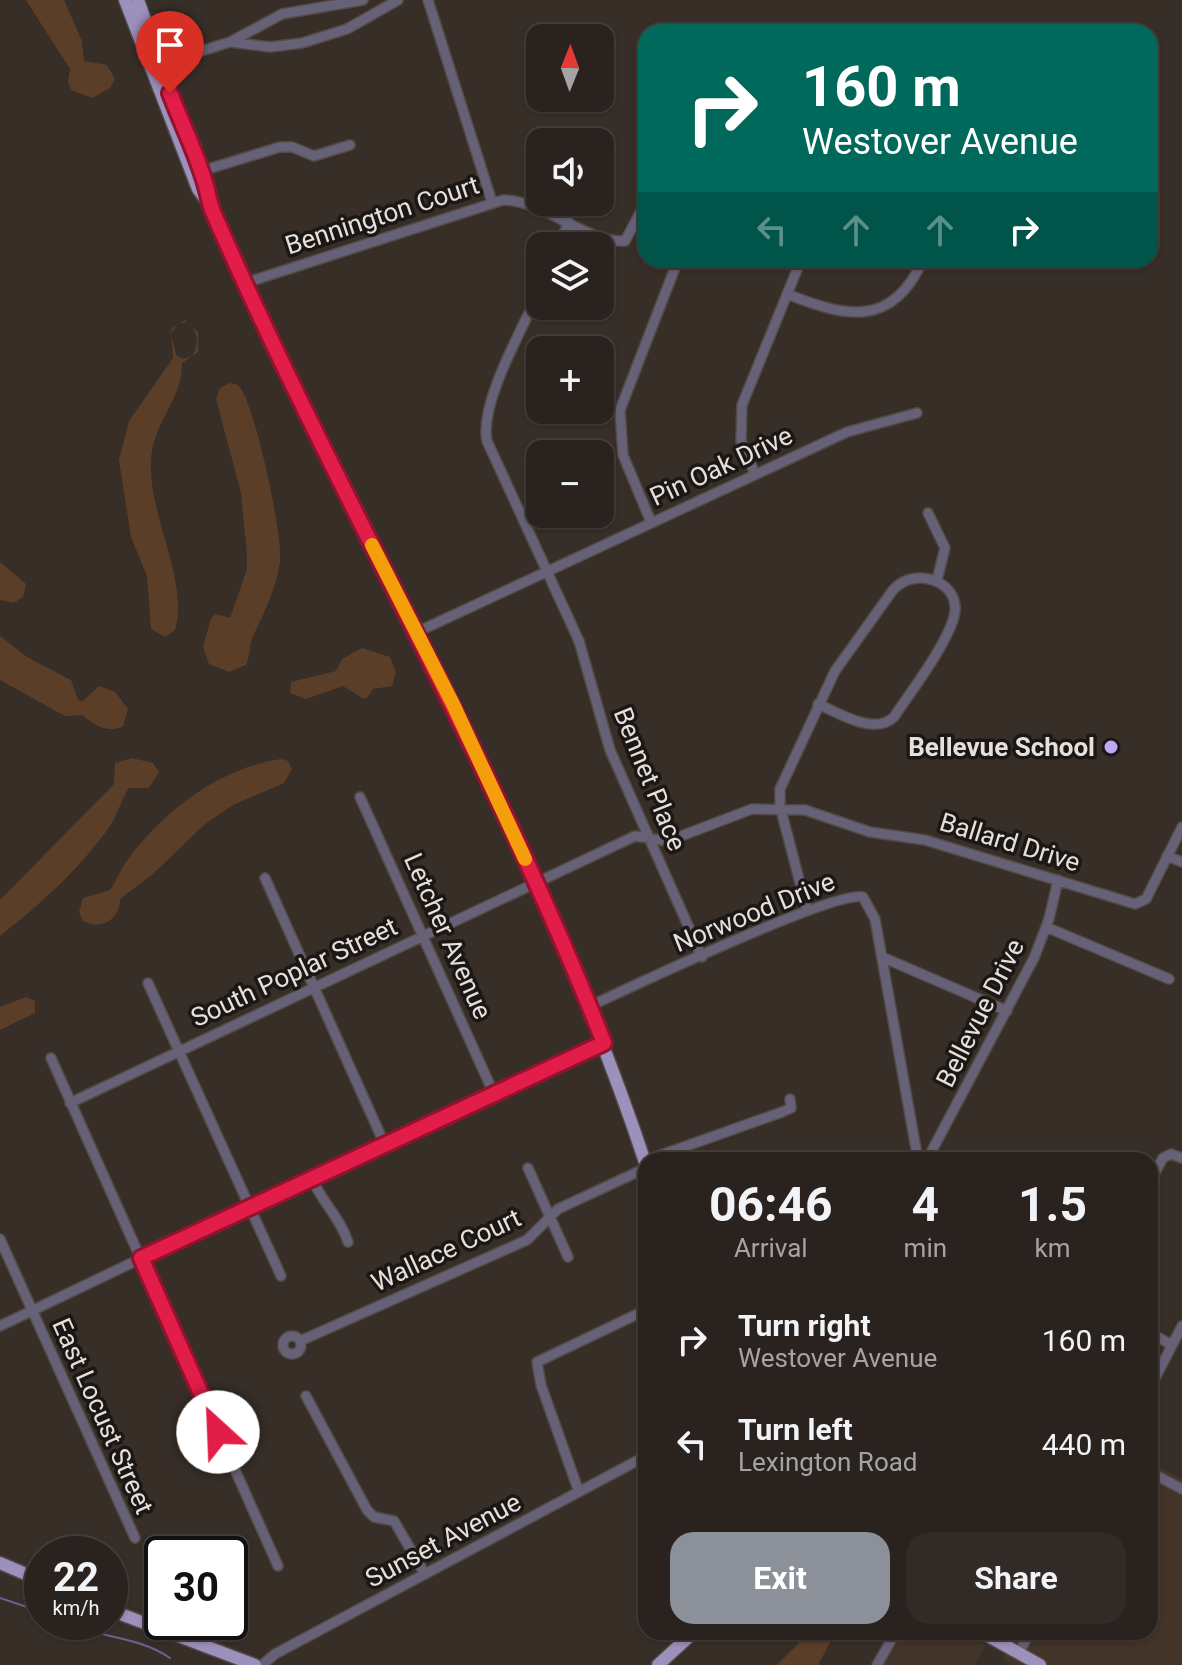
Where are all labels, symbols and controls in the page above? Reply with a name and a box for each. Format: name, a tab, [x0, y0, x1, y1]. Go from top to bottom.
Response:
pin	[136, 11, 204, 93]
icon: arrive	[148, 23, 192, 67]
north arrow	[526, 24, 614, 112]
map controls	[526, 24, 614, 528]
text: 160 m	[802, 54, 961, 120]
icon: right	[670, 56, 774, 160]
text: Westover Avenue	[802, 121, 1078, 163]
button: sound	[526, 128, 614, 216]
street label: Bennington Court	[281, 170, 483, 260]
icon: left	[750, 208, 794, 252]
icon: ahead	[834, 208, 878, 252]
icon: ahead	[918, 208, 962, 252]
icon: right	[1002, 208, 1046, 252]
button: layers	[526, 232, 614, 320]
button: +	[526, 336, 614, 424]
street label: Pin Oak Drive	[645, 420, 797, 512]
button: −	[526, 440, 614, 528]
street label: Bennet Place	[608, 703, 692, 855]
place label: Bellevue School	[908, 732, 1095, 762]
marker: Bellevue School	[1102, 738, 1120, 756]
street label: Ballard Drive	[936, 806, 1084, 878]
street label: Letcher Avenue	[398, 848, 498, 1024]
street label: Norwood Drive	[669, 866, 839, 958]
street label: South Poplar Street	[186, 911, 402, 1033]
street label: Bellevue Drive	[930, 934, 1030, 1092]
text: 06:46	[709, 1176, 833, 1233]
text: 4	[912, 1176, 939, 1233]
text: 1.5	[1018, 1176, 1087, 1233]
street label: Wallace Court	[366, 1202, 526, 1298]
text: Arrival	[734, 1233, 808, 1263]
text: min	[904, 1233, 947, 1263]
text: km	[1035, 1233, 1071, 1263]
text: Turn right	[738, 1308, 871, 1343]
street label: East Locust Street	[46, 1313, 160, 1519]
icon: right	[670, 1318, 714, 1362]
text: 160 m	[1042, 1323, 1126, 1358]
text: Westover Avenue	[738, 1343, 937, 1373]
position arrow	[176, 1390, 260, 1474]
text: Turn left	[738, 1412, 853, 1447]
icon: left	[670, 1422, 714, 1466]
text: 440 m	[1042, 1427, 1126, 1462]
text: Lexington Road	[738, 1447, 918, 1477]
street label: Sunset Avenue	[360, 1487, 526, 1593]
button: Exit	[670, 1532, 890, 1624]
button: Share	[906, 1532, 1126, 1624]
speed limit sign: 30	[144, 1536, 248, 1640]
text: 22	[53, 1554, 99, 1601]
text: km/h	[53, 1596, 99, 1620]

